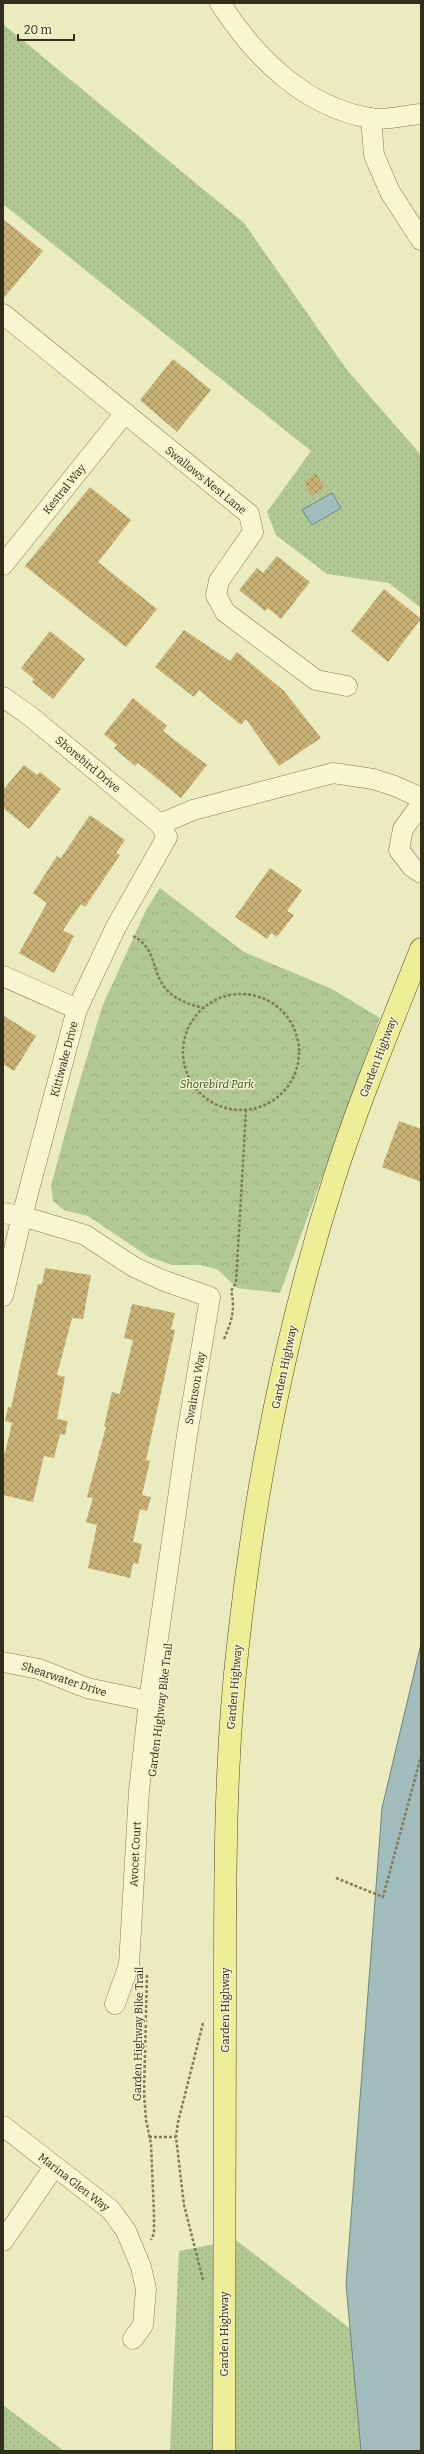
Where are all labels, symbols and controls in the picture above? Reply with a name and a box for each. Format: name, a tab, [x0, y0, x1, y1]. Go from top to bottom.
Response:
scale bar	[18, 16, 74, 42]
text: 20 m	[24, 23, 53, 37]
street label: Swallows Nest Lane	[163, 444, 249, 517]
street label: Kestral Way	[40, 462, 89, 517]
street label: Shorebird Drive	[53, 734, 123, 795]
street label: Garden Highway	[357, 1015, 400, 1099]
street label: Kittiwake Drive	[48, 1020, 81, 1098]
park label: Shorebird Park	[180, 1078, 255, 1091]
street label: Garden Highway	[269, 1324, 300, 1410]
street label: Swainson Way	[183, 1351, 208, 1425]
street label: Garden Highway Bike Trail	[146, 1642, 175, 1778]
street label: Garden Highway	[224, 1644, 245, 1730]
street label: Shearwater Drive	[19, 1660, 108, 1699]
street label: Avocet Court	[127, 1821, 144, 1887]
street label: Garden Highway Bike Trail	[131, 1967, 146, 2101]
street label: Garden Highway	[219, 1967, 232, 2053]
street label: Marina Glen Way	[35, 2150, 112, 2214]
street label: Garden Highway	[218, 2291, 231, 2377]

